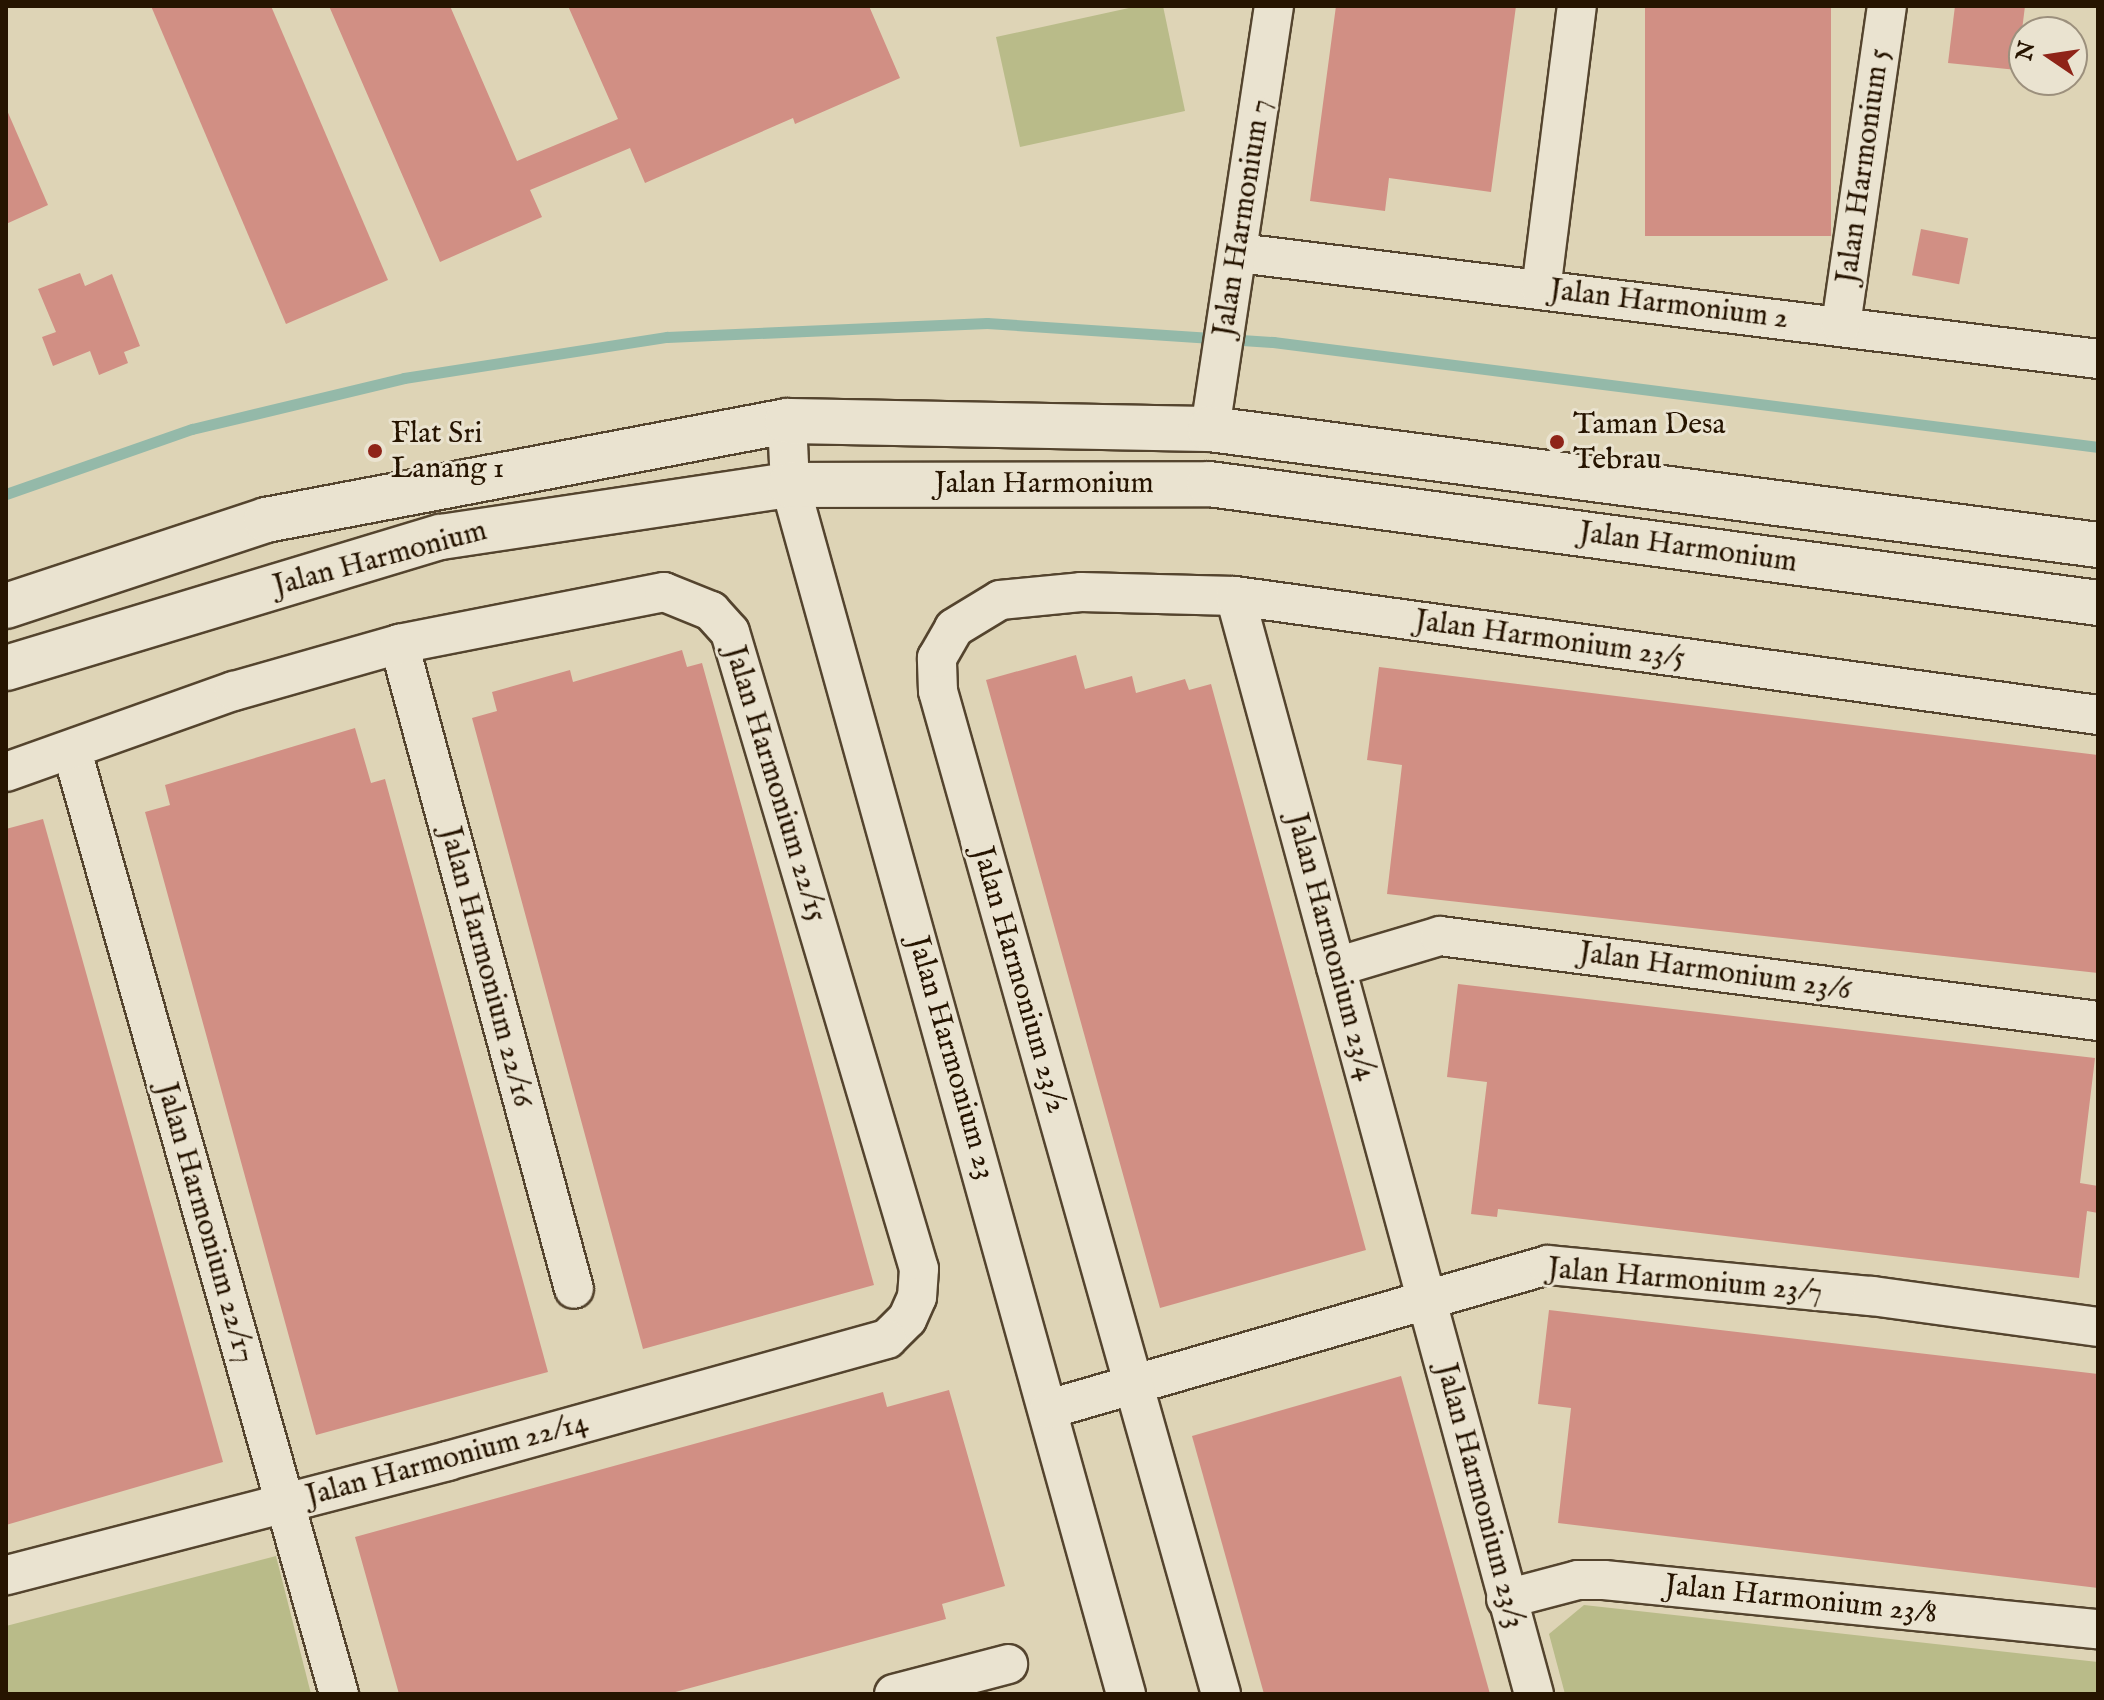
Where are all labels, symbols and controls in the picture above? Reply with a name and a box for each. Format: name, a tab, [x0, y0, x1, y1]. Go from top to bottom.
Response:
north arrow	[2008, 16, 2088, 96]
text: N	[2011, 39, 2042, 63]
street label: Jalan Harmonium 5	[1830, 46, 1898, 286]
street label: Jalan Harmonium 7	[1206, 97, 1280, 339]
street label: Jalan Harmonium 2	[1548, 272, 1790, 338]
place label: Taman Desa Tebrau	[1573, 407, 1726, 478]
place label: Flat Sri Lanang 1	[391, 416, 504, 486]
marker: Taman Desa Tebrau	[1548, 433, 1566, 451]
marker: Flat Sri Lanang 1	[366, 442, 384, 460]
street label: Jalan Harmonium	[934, 466, 1154, 502]
street label: Jalan Harmonium	[269, 513, 491, 605]
street label: Jalan Harmonium	[1577, 515, 1799, 581]
street label: Jalan Harmonium 23/5	[1413, 603, 1687, 677]
street label: Jalan Harmonium 22/15	[716, 642, 834, 926]
street label: Jalan Harmonium 23/4	[1278, 809, 1384, 1085]
street label: Jalan Harmonium 22/16	[431, 823, 541, 1111]
street label: Jalan Harmonium 23/2	[964, 843, 1074, 1117]
street label: Jalan Harmonium 23	[899, 932, 1003, 1184]
street label: Jalan Harmonium 23/6	[1577, 935, 1853, 1009]
street label: Jalan Harmonium 22/17	[148, 1079, 262, 1367]
street label: Jalan Harmonium 23/7	[1546, 1251, 1824, 1311]
street label: Jalan Harmonium 23/3	[1427, 1360, 1533, 1632]
street label: Jalan Harmonium 22/14	[302, 1405, 592, 1515]
street label: Jalan Harmonium 23/8	[1663, 1568, 1939, 1632]

